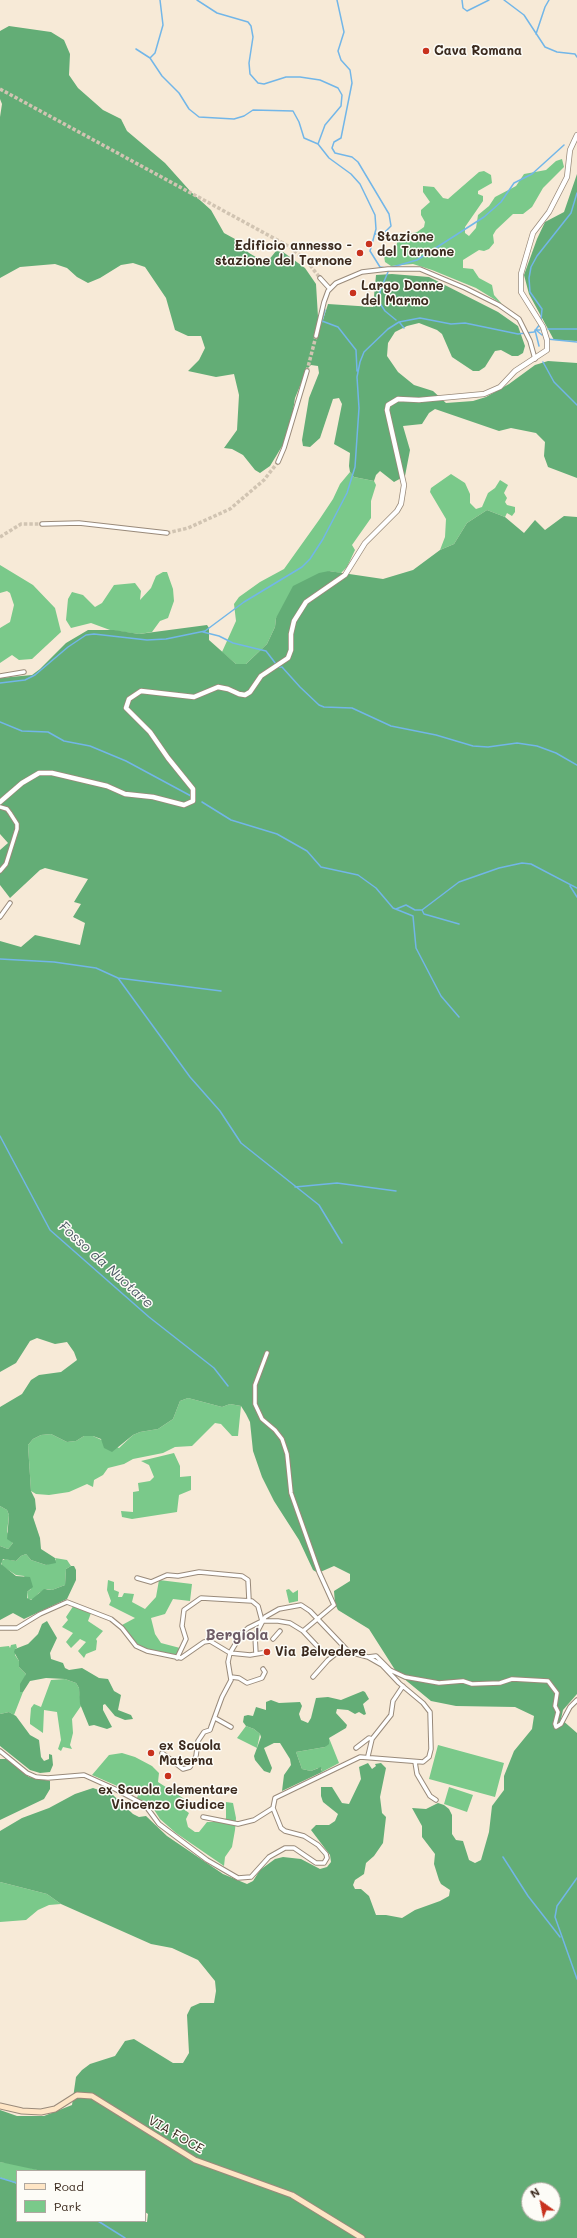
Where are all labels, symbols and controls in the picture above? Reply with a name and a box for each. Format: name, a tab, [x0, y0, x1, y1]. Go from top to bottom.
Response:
place label: Cava Romana	[434, 43, 522, 59]
marker: Cava Romana	[421, 46, 431, 56]
place label: Stazione del Tarnone	[377, 229, 454, 260]
place label: Edificio annesso - stazione del Tarnone	[215, 238, 352, 269]
marker: Stazione del Tarnone	[364, 239, 374, 249]
marker: Edificio annesso - stazione del Tarnone	[355, 248, 365, 258]
place label: Largo Donne del Marmo	[361, 278, 443, 309]
marker: Largo Donne del Marmo	[348, 288, 358, 298]
water label: Fosso da Nuotare	[55, 1218, 157, 1312]
district label: Bergiola	[205, 1626, 269, 1644]
place label: Via Belvedere	[275, 1644, 366, 1660]
marker: Via Belvedere	[262, 1647, 272, 1657]
place label: ex Scuola Materna	[159, 1738, 221, 1769]
marker: ex Scuola Materna	[146, 1748, 156, 1758]
marker: ex Scuola elementare Vincenzo Giudice	[163, 1771, 173, 1781]
place label: ex Scuola elementare Vincenzo Giudice	[98, 1782, 238, 1813]
street label: VIA FOCE	[145, 2113, 207, 2157]
legend	[16, 2170, 146, 2222]
text: Road	[54, 2178, 84, 2194]
north arrow	[521, 2182, 561, 2222]
text: N	[527, 2184, 542, 2201]
text: Park	[54, 2198, 81, 2214]

